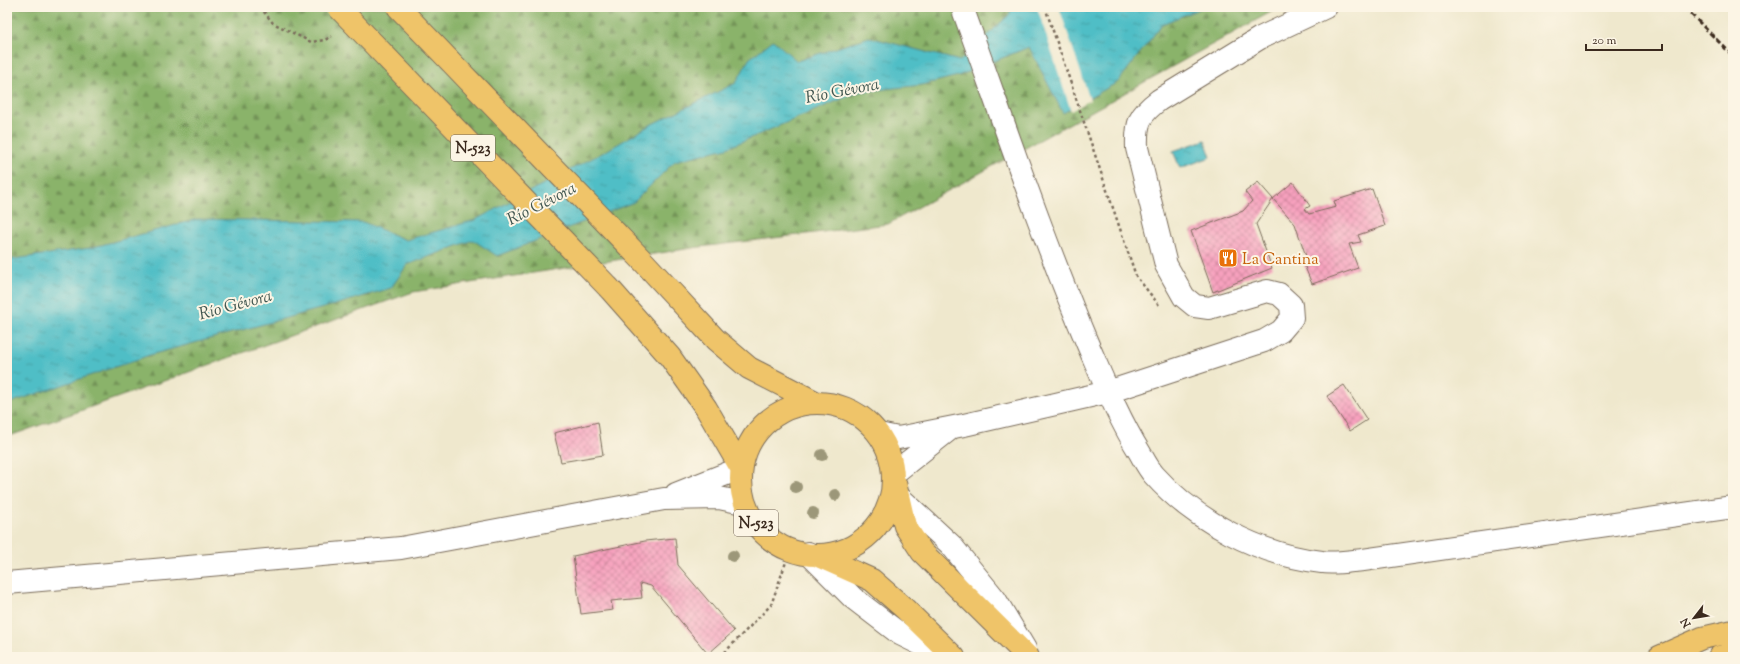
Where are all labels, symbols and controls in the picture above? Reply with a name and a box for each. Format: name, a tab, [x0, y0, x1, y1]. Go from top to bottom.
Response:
scale bar	[1586, 26, 1662, 52]
text: 20 m	[1592, 32, 1617, 50]
water label: Río Gévora	[803, 73, 882, 111]
road number: N-523	[451, 135, 495, 161]
water label: Río Gévora	[503, 177, 581, 232]
restaurant icon: La Cantina	[1217, 247, 1239, 269]
place label: La Cantina	[1242, 249, 1319, 272]
water label: Río Gévora	[196, 285, 275, 327]
road number: N-523	[734, 510, 778, 536]
north arrow	[1674, 598, 1714, 638]
text: N	[1677, 615, 1696, 631]

